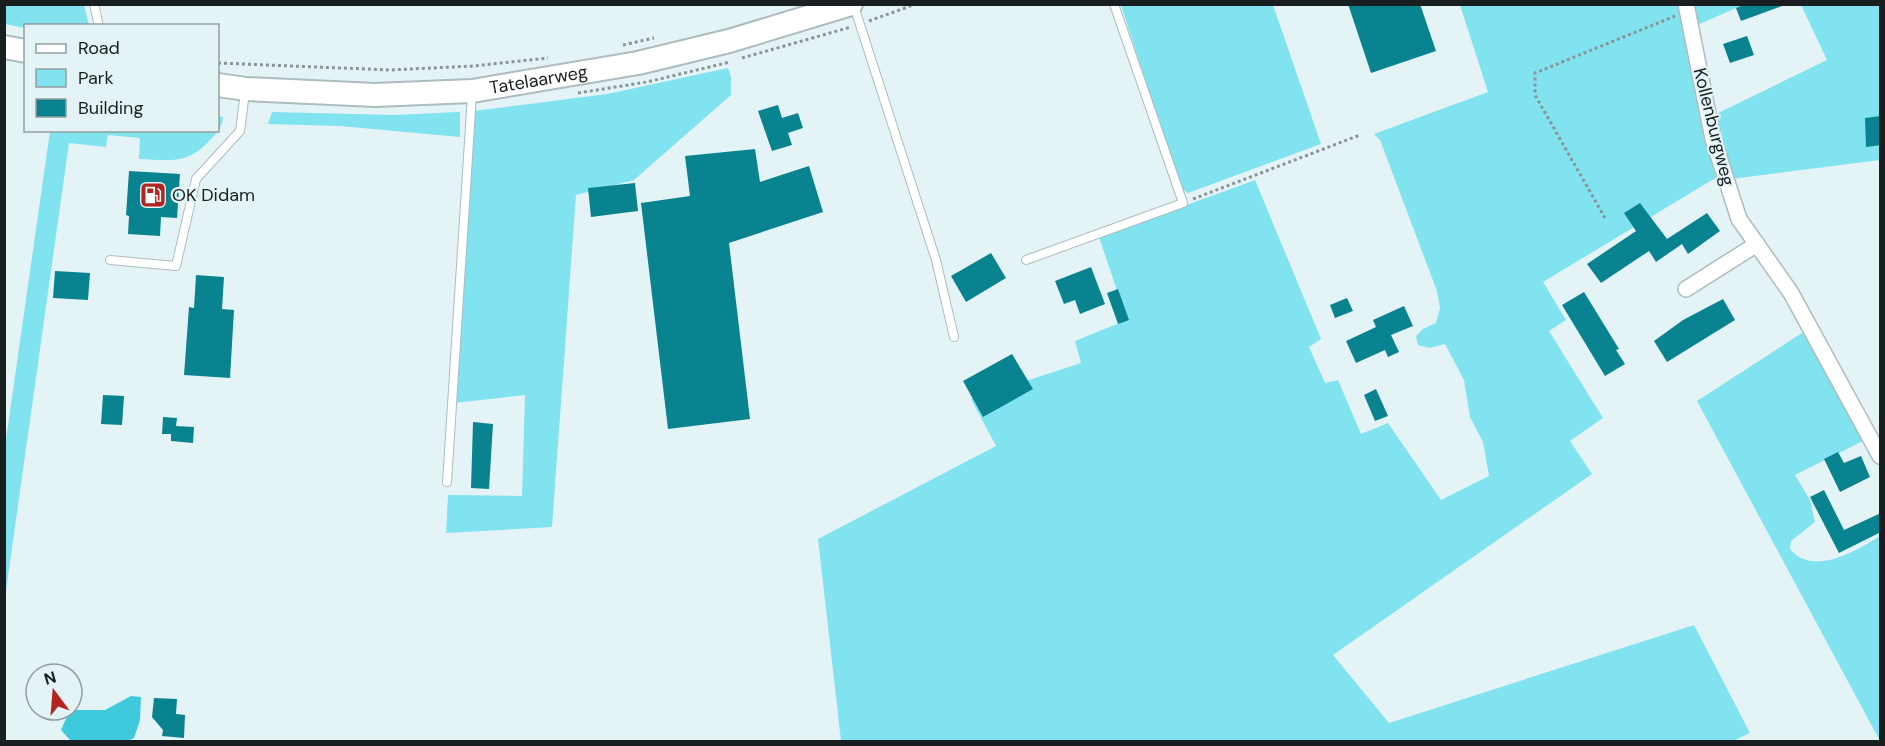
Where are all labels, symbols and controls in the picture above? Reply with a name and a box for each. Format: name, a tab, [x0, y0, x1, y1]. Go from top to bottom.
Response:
legend	[24, 24, 219, 132]
text: Road	[78, 36, 120, 60]
street label: Tatelaarweg	[488, 60, 589, 100]
street label: Kollenburgweg	[1688, 65, 1740, 189]
text: Park	[78, 66, 114, 90]
text: Building	[78, 96, 143, 120]
fuel station icon: OK Didam	[138, 180, 168, 210]
place label: OK Didam	[172, 183, 255, 207]
north arrow	[24, 662, 84, 722]
text: N	[41, 666, 59, 690]

